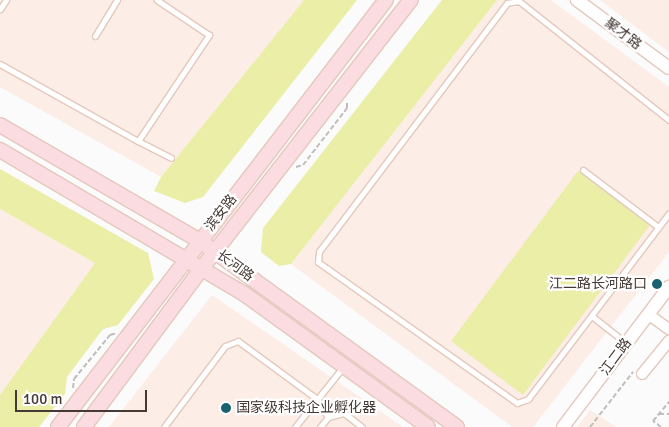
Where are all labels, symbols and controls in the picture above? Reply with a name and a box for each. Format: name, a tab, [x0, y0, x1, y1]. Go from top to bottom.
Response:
street label: 聚才路	[601, 15, 645, 53]
street label: 滨安路	[201, 191, 241, 235]
street label: 长河路	[213, 247, 257, 285]
place label: 江二路长河路口	[549, 276, 647, 292]
marker: 江二路长河路口	[651, 278, 663, 290]
street label: 江二路	[597, 335, 635, 379]
scale bar	[18, 380, 150, 412]
text: 100 m	[23, 390, 63, 408]
place label: 国家级科技企业孵化器	[236, 400, 376, 416]
marker: 国家级科技企业孵化器	[220, 402, 232, 414]

